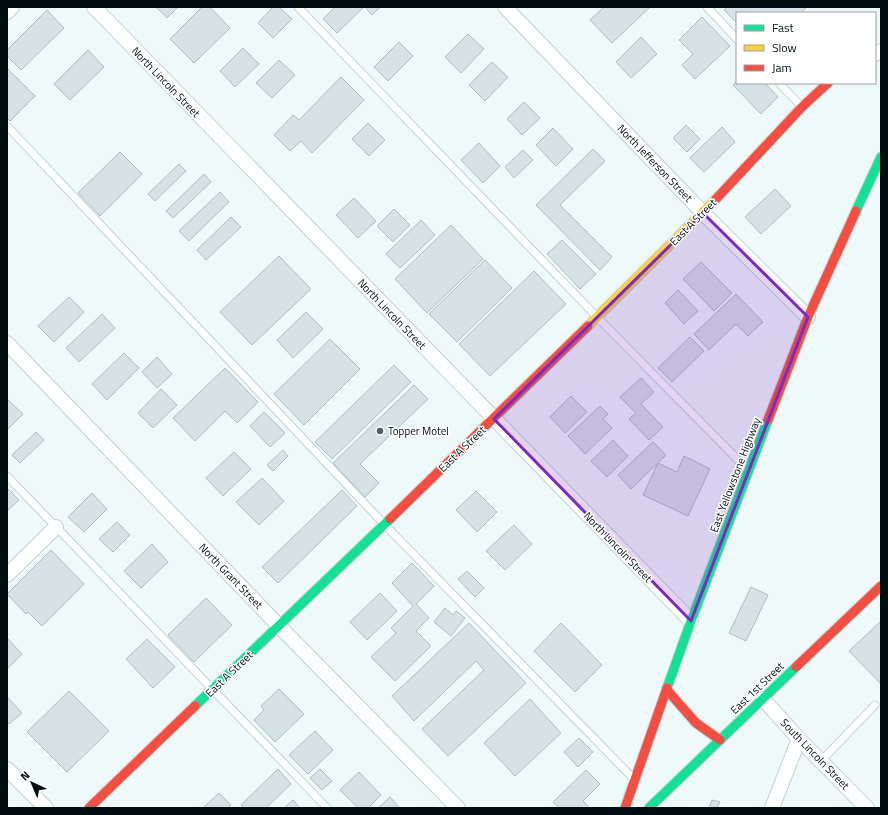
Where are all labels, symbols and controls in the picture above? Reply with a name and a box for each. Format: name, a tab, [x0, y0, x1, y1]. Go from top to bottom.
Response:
legend	[736, 12, 876, 84]
text: Fast	[772, 18, 795, 37]
text: Slow	[772, 38, 797, 57]
street label: North Lincoln Street	[128, 43, 204, 121]
text: Jam	[772, 58, 792, 77]
street label: North Jefferson Street	[614, 121, 696, 205]
street label: East A Street	[666, 195, 720, 249]
street label: North Lincoln Street	[354, 275, 430, 353]
street label: East Yellowstone Highway	[706, 415, 765, 535]
street label: East A Street	[435, 422, 489, 476]
place label: Topper Motel	[388, 423, 449, 439]
marker: Topper Motel	[375, 426, 385, 436]
street label: North Lincoln Street	[580, 508, 656, 586]
street label: North Grant Street	[195, 540, 267, 613]
street label: East A Street	[202, 647, 256, 701]
street label: East 1st Street	[727, 658, 787, 718]
street label: South Lincoln Street	[777, 715, 853, 793]
north arrow	[12, 763, 52, 803]
text: N	[17, 767, 33, 784]

